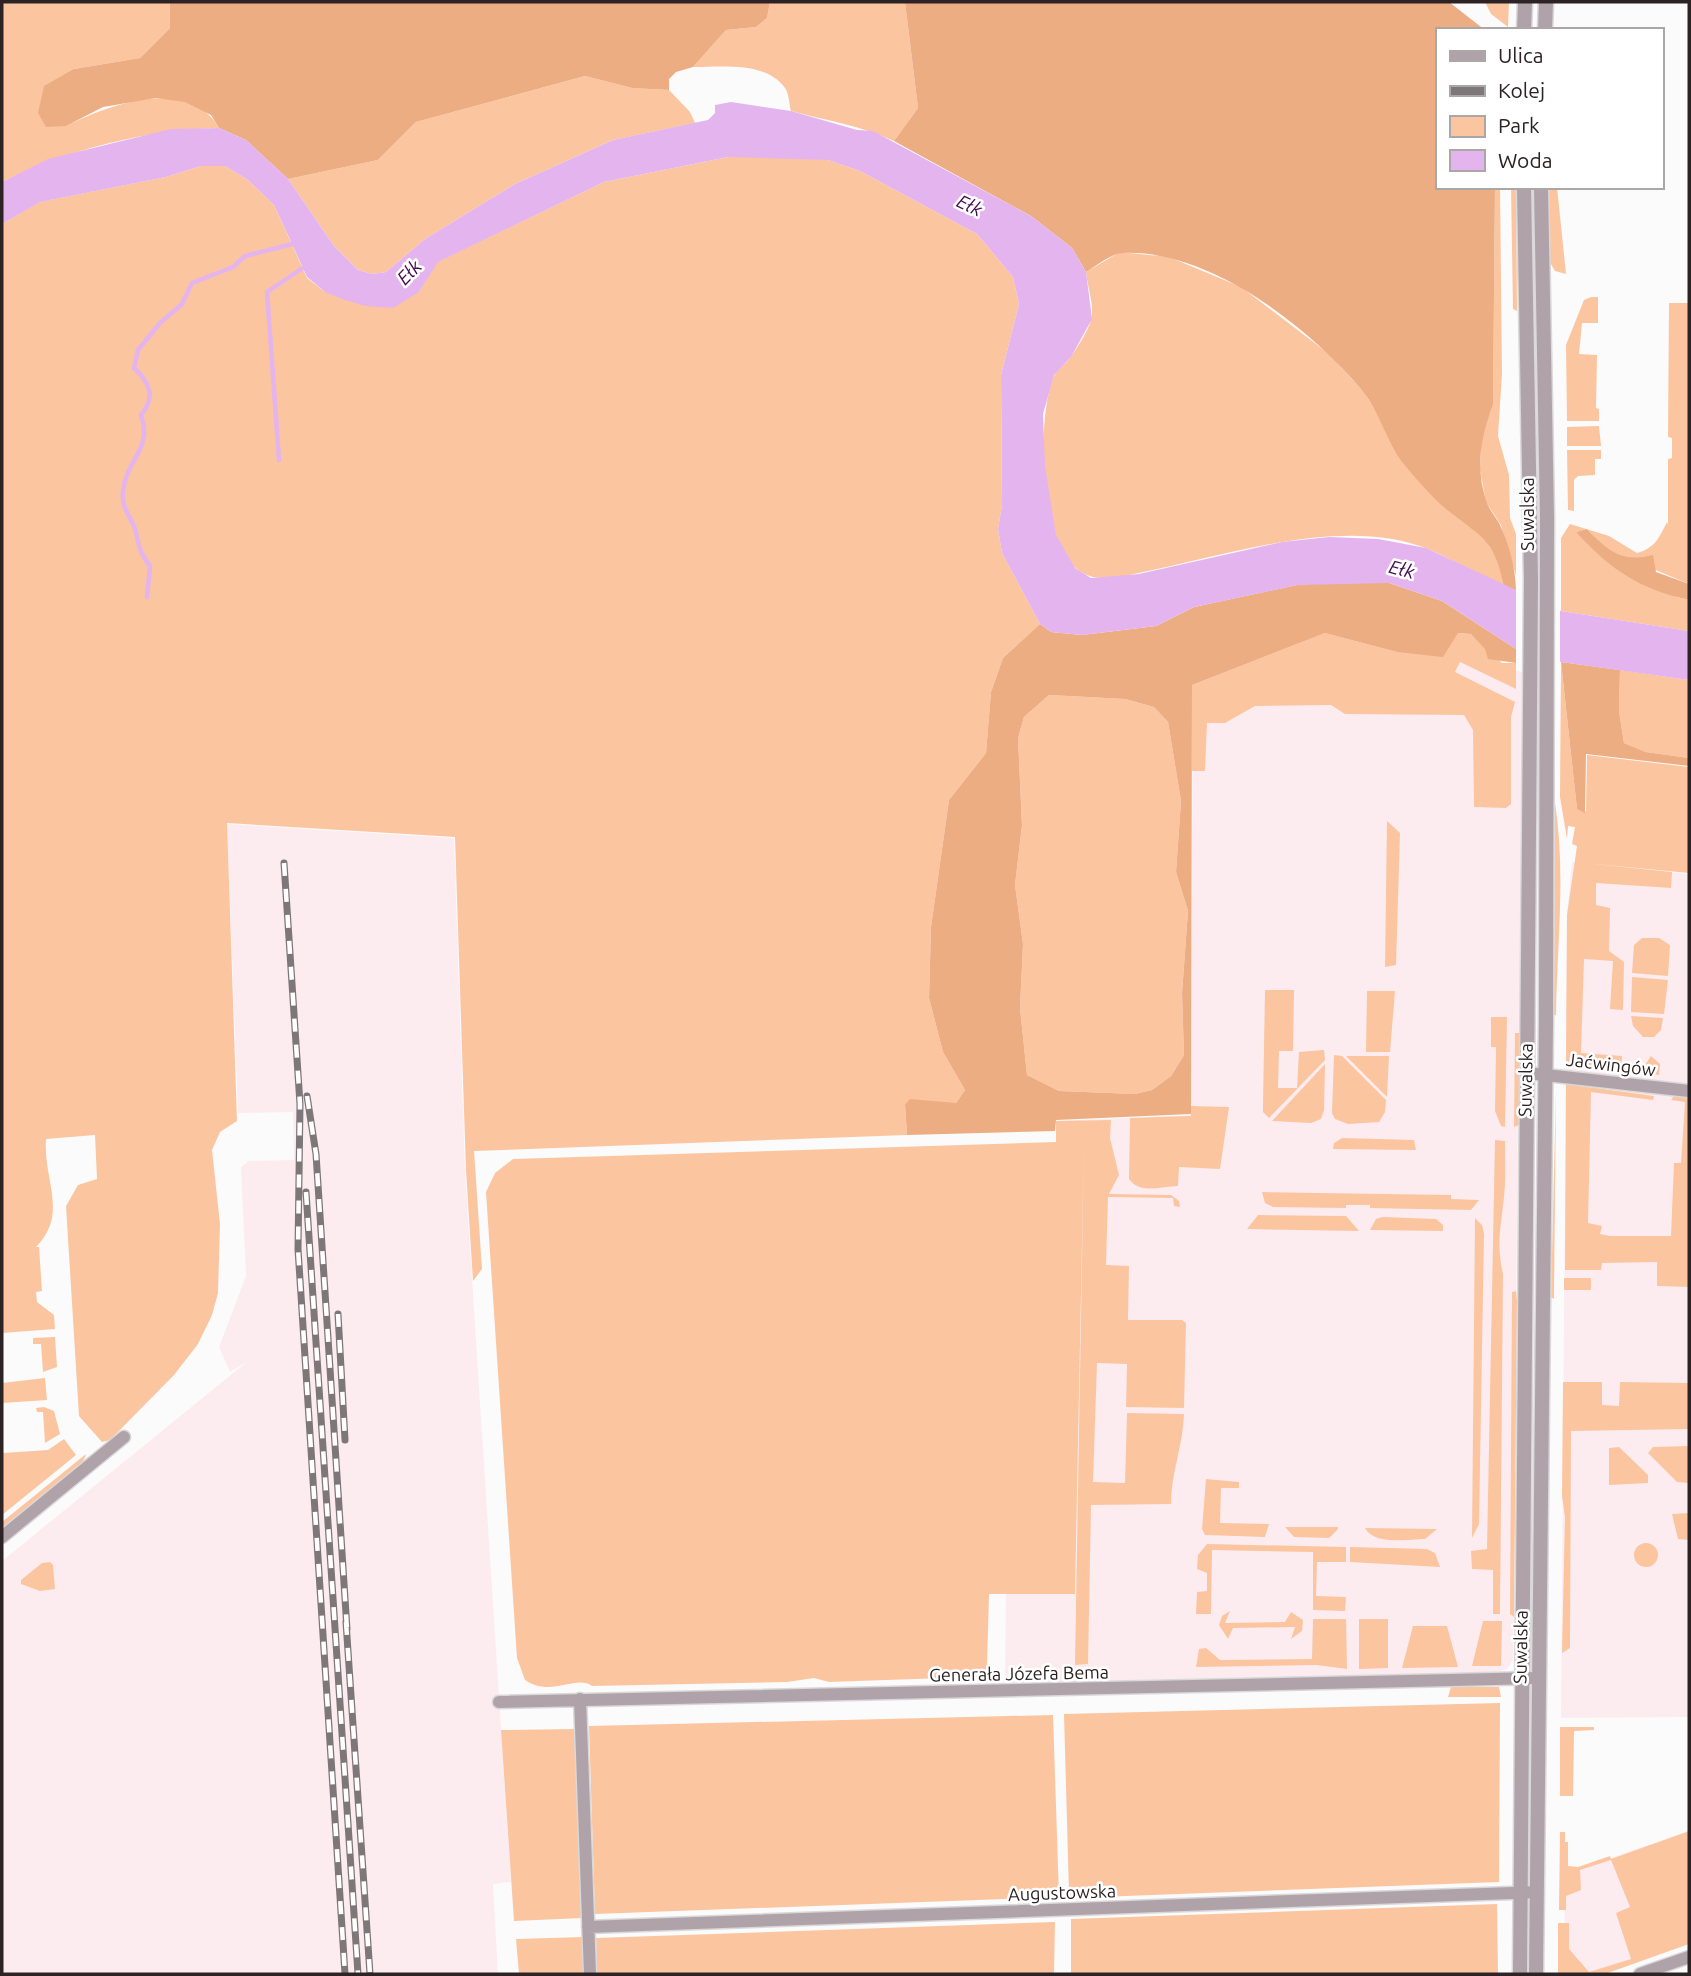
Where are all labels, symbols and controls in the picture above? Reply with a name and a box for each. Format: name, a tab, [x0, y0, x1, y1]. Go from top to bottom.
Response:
legend	[1436, 28, 1663, 189]
text: Ulica	[1498, 43, 1543, 67]
text: Kolej	[1498, 78, 1545, 102]
text: Park	[1498, 113, 1540, 137]
text: Woda	[1498, 148, 1552, 172]
water label: Ełk	[954, 189, 987, 221]
water label: Ełk	[392, 255, 426, 289]
street label: Suwalska	[1517, 477, 1537, 551]
water label: Ełk	[1387, 555, 1418, 583]
street label: Suwalska	[1514, 1043, 1536, 1117]
street label: Jaćwingów	[1565, 1049, 1657, 1079]
street label: Suwalska	[1509, 1610, 1531, 1684]
street label: Generała Józefa Bema	[929, 1661, 1109, 1685]
street label: Augustowska	[1008, 1880, 1116, 1904]

